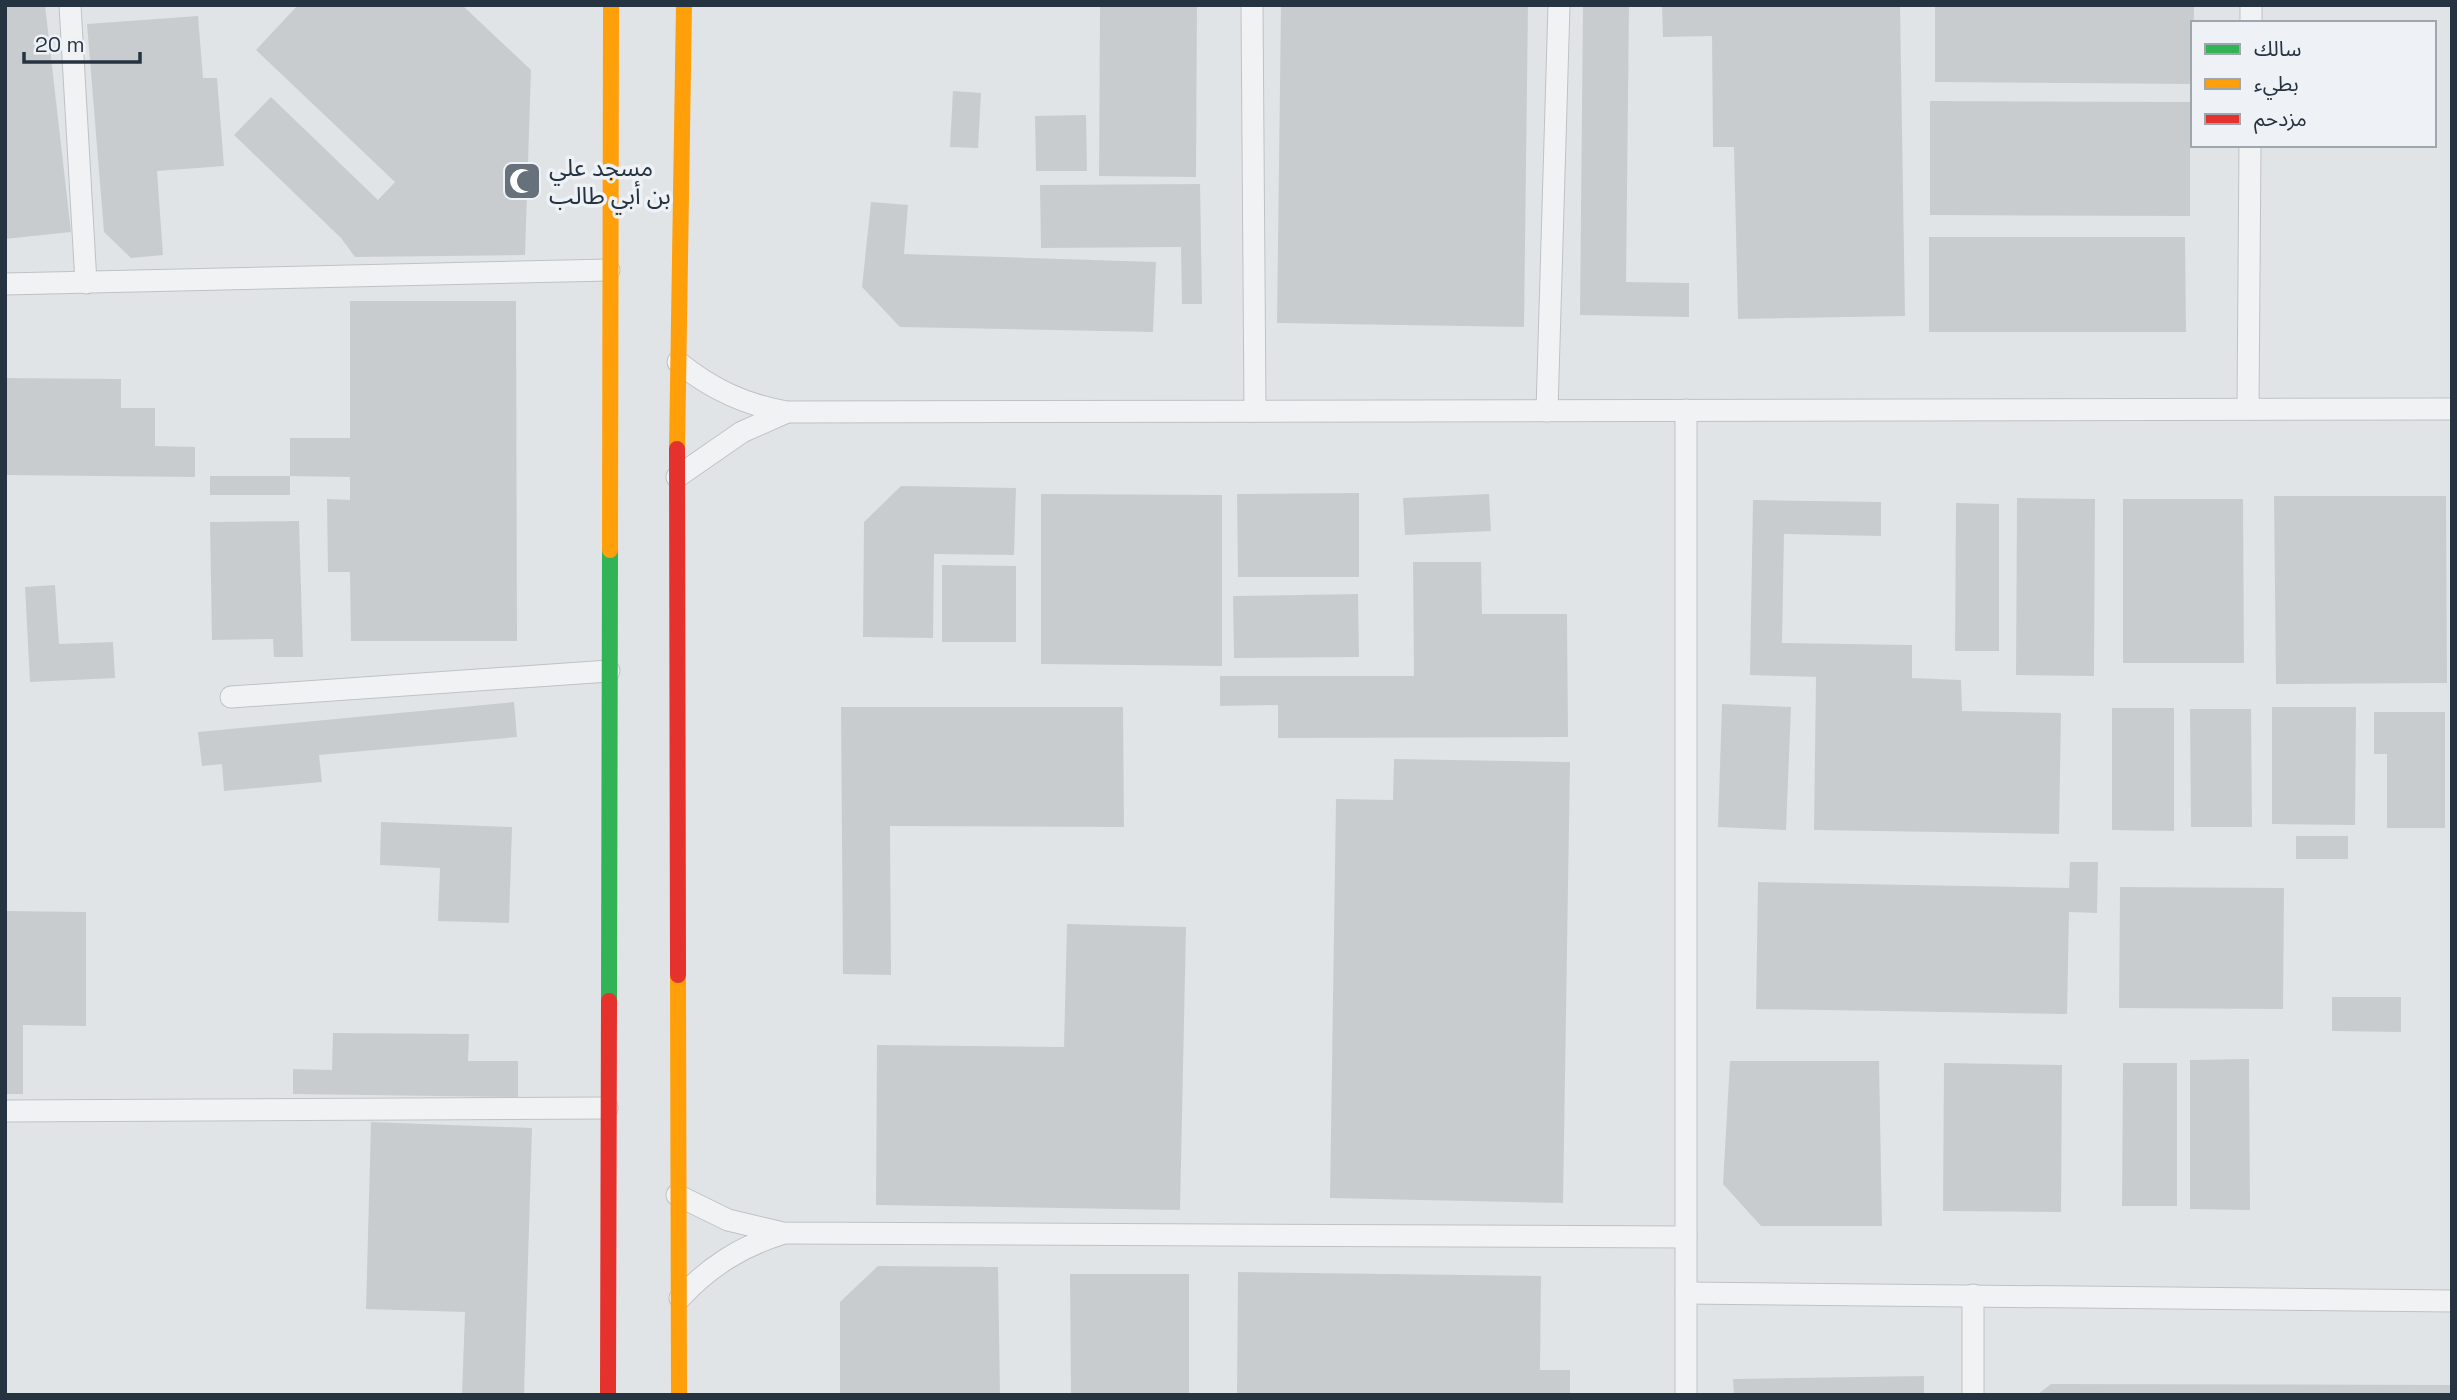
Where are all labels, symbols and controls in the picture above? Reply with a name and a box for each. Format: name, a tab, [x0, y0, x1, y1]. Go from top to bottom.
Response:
scale bar	[24, 21, 140, 65]
legend	[2191, 21, 2436, 147]
text: 20 m	[35, 31, 85, 58]
text: سالك	[2254, 35, 2301, 62]
text: بطيء	[2254, 70, 2299, 100]
text: مزدحم	[2254, 105, 2307, 134]
place label: مسجد علي بن أبي طالب	[549, 152, 671, 214]
mosque icon: مسجد علي بن أبي طالب	[501, 160, 543, 202]

